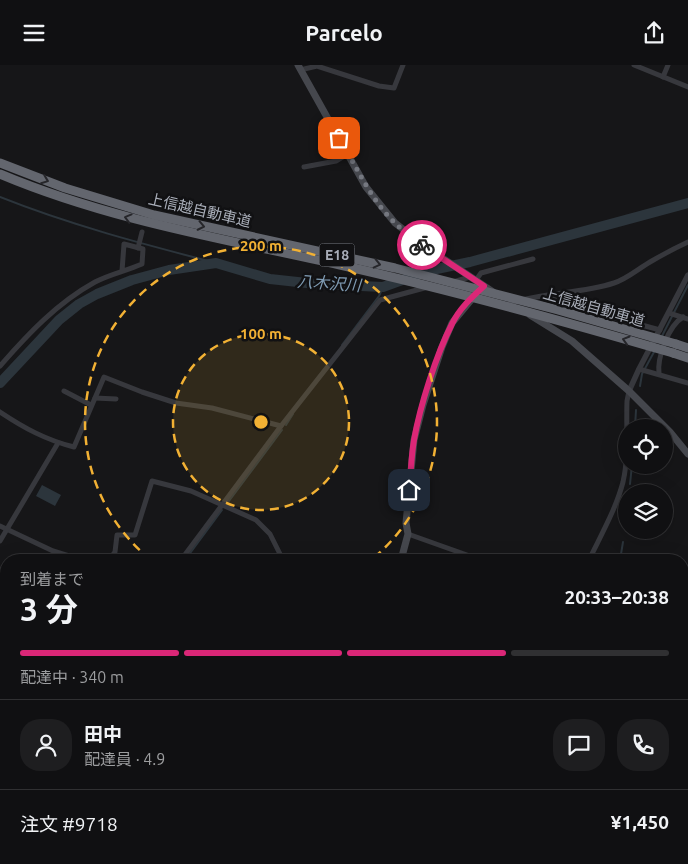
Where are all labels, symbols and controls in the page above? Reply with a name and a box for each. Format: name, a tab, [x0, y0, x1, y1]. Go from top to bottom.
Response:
icon: menu	[20, 19, 48, 47]
icon: share	[640, 19, 668, 47]
text: Parcelo	[305, 20, 383, 45]
pin	[318, 117, 360, 159]
icon: bag	[325, 124, 353, 152]
one-way arrow	[41, 175, 49, 185]
street label: 上信越自動車道	[147, 190, 253, 230]
one-way arrow	[124, 213, 133, 224]
one-way arrow	[197, 220, 206, 230]
courier	[397, 220, 447, 270]
icon: bike	[408, 231, 436, 259]
text: 200 m	[240, 237, 282, 254]
road number: E18	[320, 243, 354, 267]
one-way arrow	[373, 258, 382, 269]
water label: 八木沢川	[296, 272, 364, 294]
street label: 上信越自動車道	[541, 284, 647, 330]
text: 100 m	[240, 325, 282, 342]
one-way arrow	[623, 335, 631, 345]
centre of rings	[252, 413, 270, 431]
map controls	[618, 419, 673, 539]
button: locate	[618, 419, 673, 474]
pin	[388, 469, 430, 511]
icon: home	[395, 476, 423, 504]
button: layers	[618, 484, 673, 539]
text: 到着まで	[20, 570, 84, 588]
text: 20:33–20:38	[564, 586, 669, 608]
text: 3 分	[20, 591, 78, 627]
text: 配達中 · 340 m	[20, 668, 124, 686]
button: person	[20, 719, 72, 771]
button: chat	[553, 719, 605, 771]
button: phone	[617, 719, 669, 771]
text: 田中	[84, 723, 122, 745]
text: 配達員 · 4.9	[84, 750, 165, 768]
text: ¥1,450	[611, 811, 669, 833]
text: 注文 #9718	[20, 813, 118, 835]

